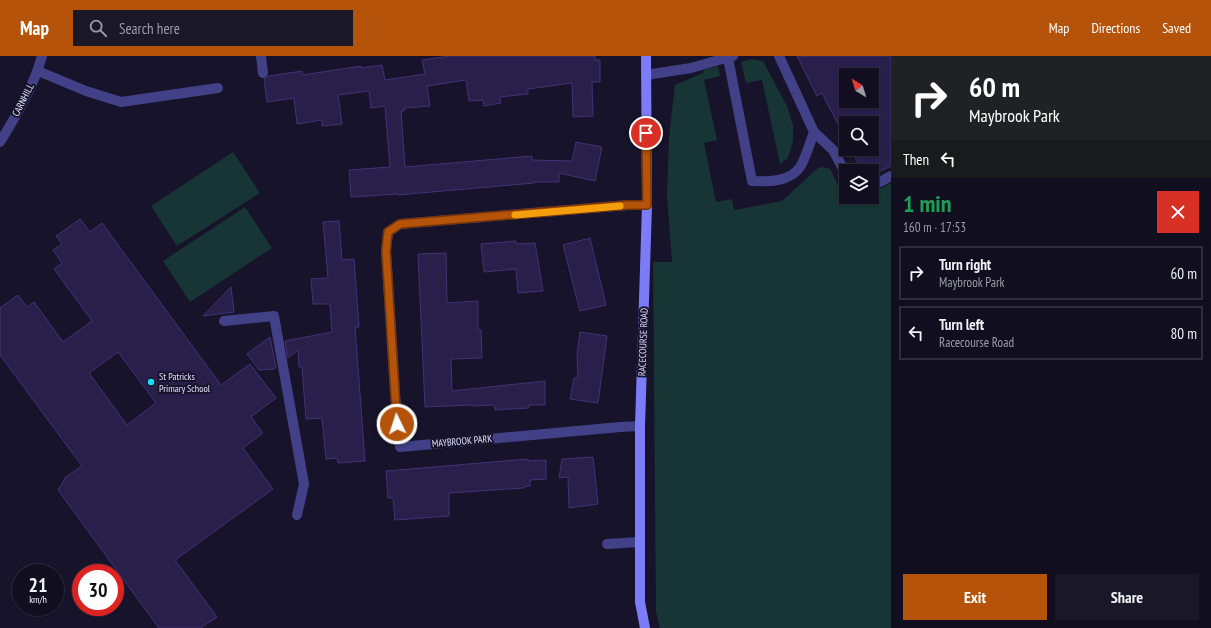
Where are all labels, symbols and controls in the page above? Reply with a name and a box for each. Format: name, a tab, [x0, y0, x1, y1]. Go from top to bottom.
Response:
search box	[73, 10, 353, 46]
text: Map	[20, 16, 49, 40]
icon: search	[87, 17, 109, 39]
text: Search here	[119, 19, 180, 38]
text: Map	[1049, 19, 1069, 37]
text: Directions	[1091, 19, 1140, 37]
text: Saved	[1162, 19, 1191, 37]
north arrow	[839, 68, 879, 108]
map controls	[839, 68, 879, 204]
text: 60 m	[969, 68, 1020, 105]
icon: right	[903, 72, 955, 124]
street label: CARNHILL	[9, 81, 37, 119]
text: Maybrook Park	[969, 104, 1060, 127]
pin	[629, 116, 663, 150]
button: search	[839, 116, 879, 156]
icon: arrive	[635, 122, 657, 144]
icon: left	[937, 148, 959, 170]
text: Then	[903, 150, 929, 169]
button: layers	[839, 164, 879, 204]
text: 1 min	[903, 188, 951, 219]
button: close	[1157, 191, 1199, 233]
text: 160 m · 17:53	[903, 219, 966, 236]
text: Turn right	[939, 255, 991, 274]
icon: right	[905, 262, 927, 284]
text: 60 m	[1171, 264, 1197, 283]
text: Maybrook Park	[939, 274, 1005, 291]
street label: RACECOURSE ROAD	[635, 308, 651, 376]
text: Turn left	[939, 315, 984, 334]
icon: left	[905, 322, 927, 344]
text: 80 m	[1171, 324, 1197, 343]
text: Racecourse Road	[939, 334, 1014, 351]
place label: St Patricks Primary School	[159, 370, 211, 395]
marker: St Patricks Primary School	[146, 377, 156, 387]
position arrow	[376, 403, 418, 445]
street label: MAYBROOK PARK	[431, 432, 493, 450]
speed limit sign: 30	[72, 564, 124, 616]
text: 21	[28, 572, 48, 598]
button: Exit	[903, 574, 1047, 620]
button: Share	[1055, 574, 1199, 620]
text: km/h	[29, 593, 47, 606]

